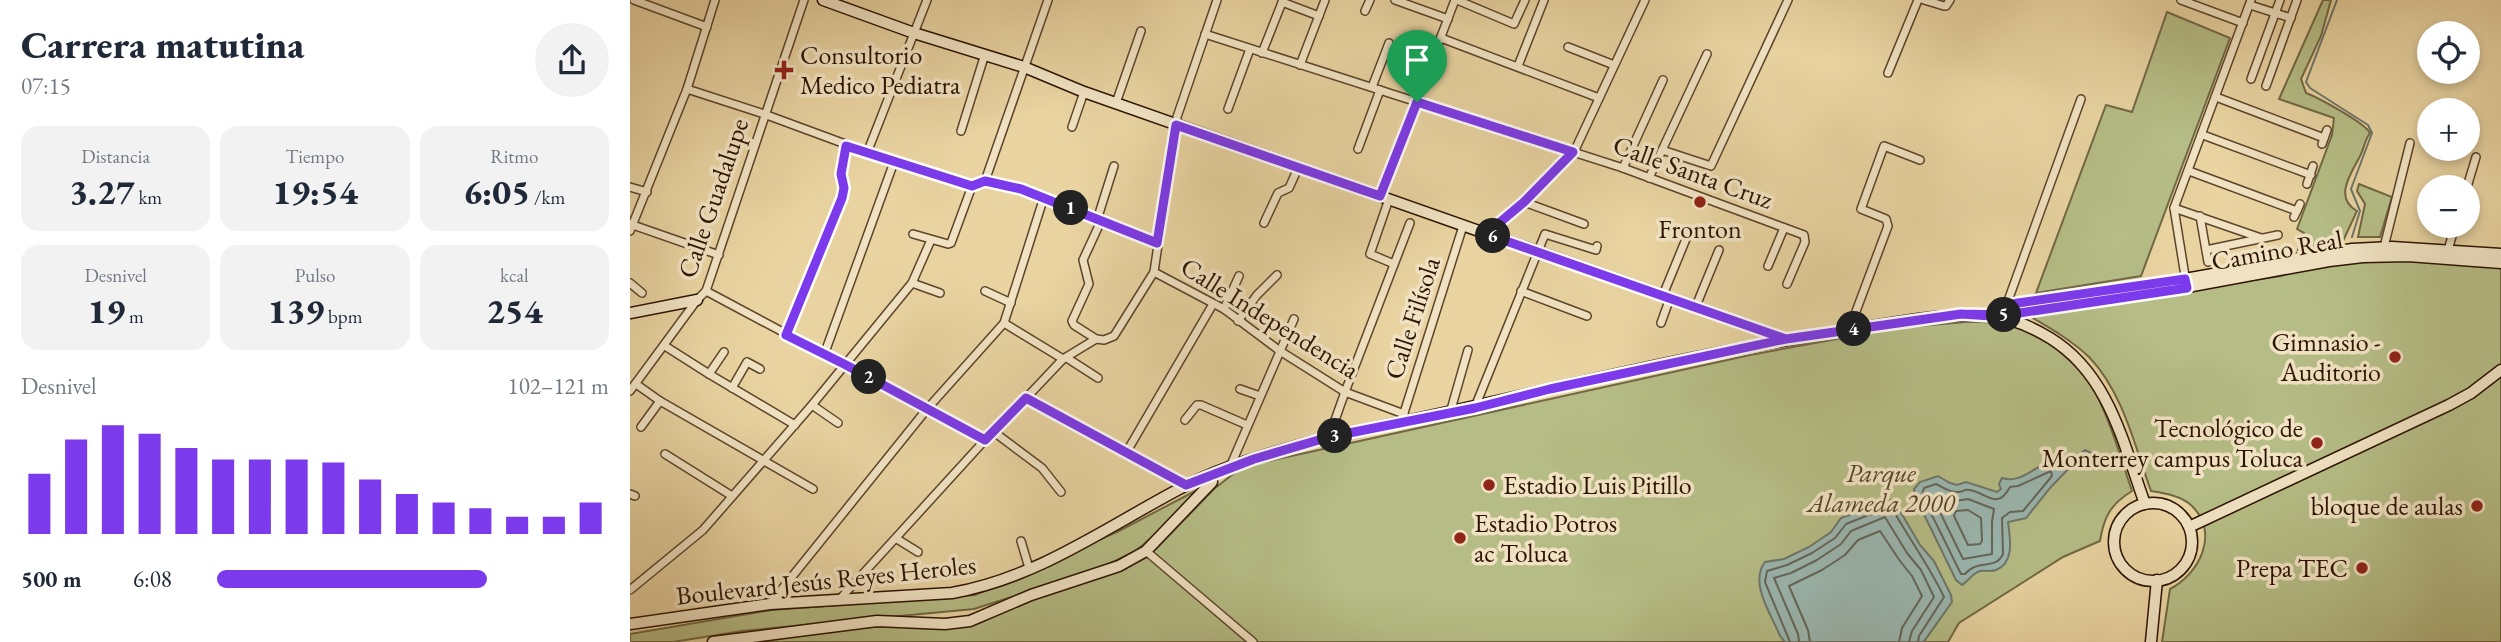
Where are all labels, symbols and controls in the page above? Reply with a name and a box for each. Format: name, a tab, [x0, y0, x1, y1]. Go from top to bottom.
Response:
text: Carrera matutina	[21, 20, 304, 69]
map controls	[2417, 21, 2480, 238]
button: locate	[2417, 21, 2480, 84]
button: share	[535, 23, 609, 97]
pin	[1387, 30, 1447, 102]
place label: Consultorio Medico Pediatra	[800, 38, 961, 102]
icon: arrive	[1398, 41, 1436, 79]
marker: Consultorio Medico Pediatra	[774, 60, 794, 80]
text: 07:15	[21, 71, 71, 101]
button: +	[2417, 98, 2480, 161]
street label: Calle Guadalupe	[670, 114, 756, 282]
street label: Calle Santa Cruz	[1609, 127, 1778, 217]
text: Distancia	[81, 144, 150, 169]
text: Tiempo	[286, 144, 344, 169]
text: Ritmo	[490, 144, 539, 169]
text: 3.27	[69, 169, 135, 214]
text: 19:54	[272, 169, 358, 214]
text: 6:05	[463, 169, 530, 214]
button: −	[2417, 175, 2480, 238]
text: km	[135, 185, 162, 210]
text: /km	[530, 185, 565, 210]
pin: 1	[1054, 190, 1088, 226]
marker: Fronton	[1692, 194, 1708, 210]
text: 1	[1065, 195, 1076, 220]
place label: Fronton	[1658, 212, 1742, 246]
pin: 6	[1476, 218, 1510, 254]
street label: Camino Real	[2209, 222, 2345, 278]
text: 6	[1487, 223, 1498, 248]
street label: Calle Independencia	[1174, 249, 1366, 387]
street label: Calle Filísola	[1376, 252, 1448, 383]
text: Desnivel	[84, 263, 147, 288]
text: Pulso	[295, 263, 335, 288]
text: kcal	[500, 263, 529, 288]
text: 19	[87, 288, 125, 333]
text: 139	[268, 288, 324, 333]
text: 254	[486, 288, 543, 333]
pin: 5	[1986, 298, 2022, 332]
text: 5	[1998, 302, 2009, 327]
text: m	[125, 304, 144, 329]
text: bpm	[324, 304, 362, 329]
pin: 4	[1836, 312, 1872, 346]
text: 4	[1848, 316, 1859, 341]
place label: Gimnasio - Auditorio	[2271, 325, 2381, 389]
marker: Gimnasio - Auditorio	[2387, 349, 2403, 365]
pin: 2	[852, 360, 886, 394]
text: 2	[863, 364, 874, 389]
text: Desnivel	[21, 371, 97, 401]
text: 102–121 m	[508, 371, 609, 401]
place label: Tecnológico de Monterrey campus Toluca	[2042, 411, 2304, 475]
pin: 3	[1318, 418, 1352, 453]
text: 3	[1329, 423, 1340, 448]
marker: Tecnológico de Monterrey campus Toluca	[2309, 435, 2325, 451]
park label: Parque Alameda 2000	[1805, 456, 1956, 520]
place label: Estadio Luis Pitillo	[1503, 468, 1692, 502]
marker: Estadio Luis Pitillo	[1481, 477, 1497, 493]
place label: bloque de aulas	[2311, 489, 2463, 523]
marker: bloque de aulas	[2469, 498, 2485, 514]
place label: Estadio Potros ac Toluca	[1474, 506, 1617, 570]
marker: Estadio Potros ac Toluca	[1452, 530, 1468, 546]
street label: Boulevard Jesús Reyes Heroles	[674, 547, 978, 613]
place label: Prepa TEC	[2236, 551, 2348, 585]
marker: Prepa TEC	[2354, 560, 2370, 576]
text: 500 m	[21, 564, 82, 594]
text: 6:08	[133, 564, 172, 594]

